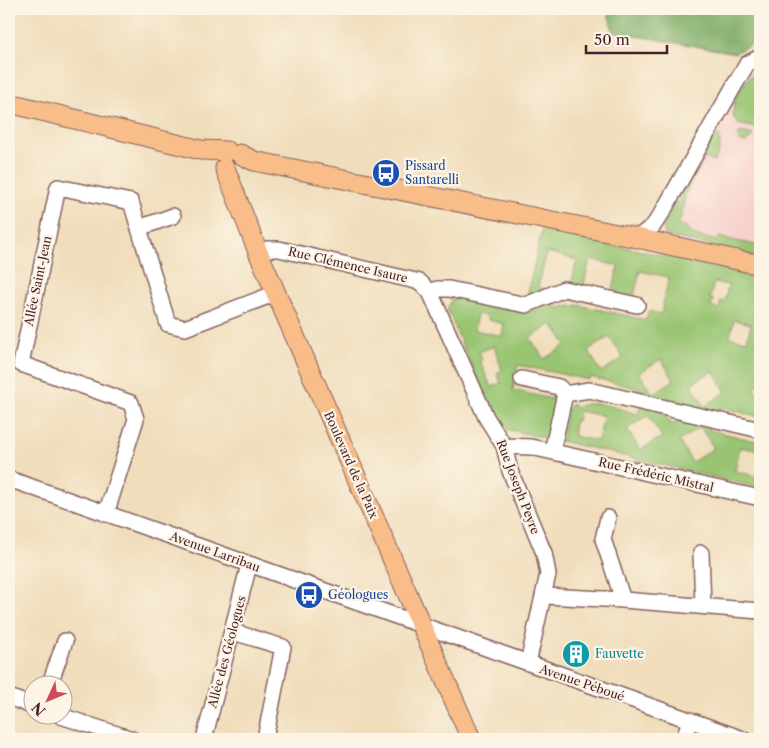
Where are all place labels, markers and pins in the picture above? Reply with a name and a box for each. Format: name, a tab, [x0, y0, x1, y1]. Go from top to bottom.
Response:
bus stop icon: Pissard Santarelli	[371, 158, 401, 188]
place label: Pissard Santarelli	[405, 158, 459, 187]
bus stop icon: Géologues	[294, 580, 324, 610]
place label: Géologues	[328, 587, 388, 602]
building icon: Fauvette	[561, 639, 591, 669]
place label: Fauvette	[595, 646, 644, 661]

